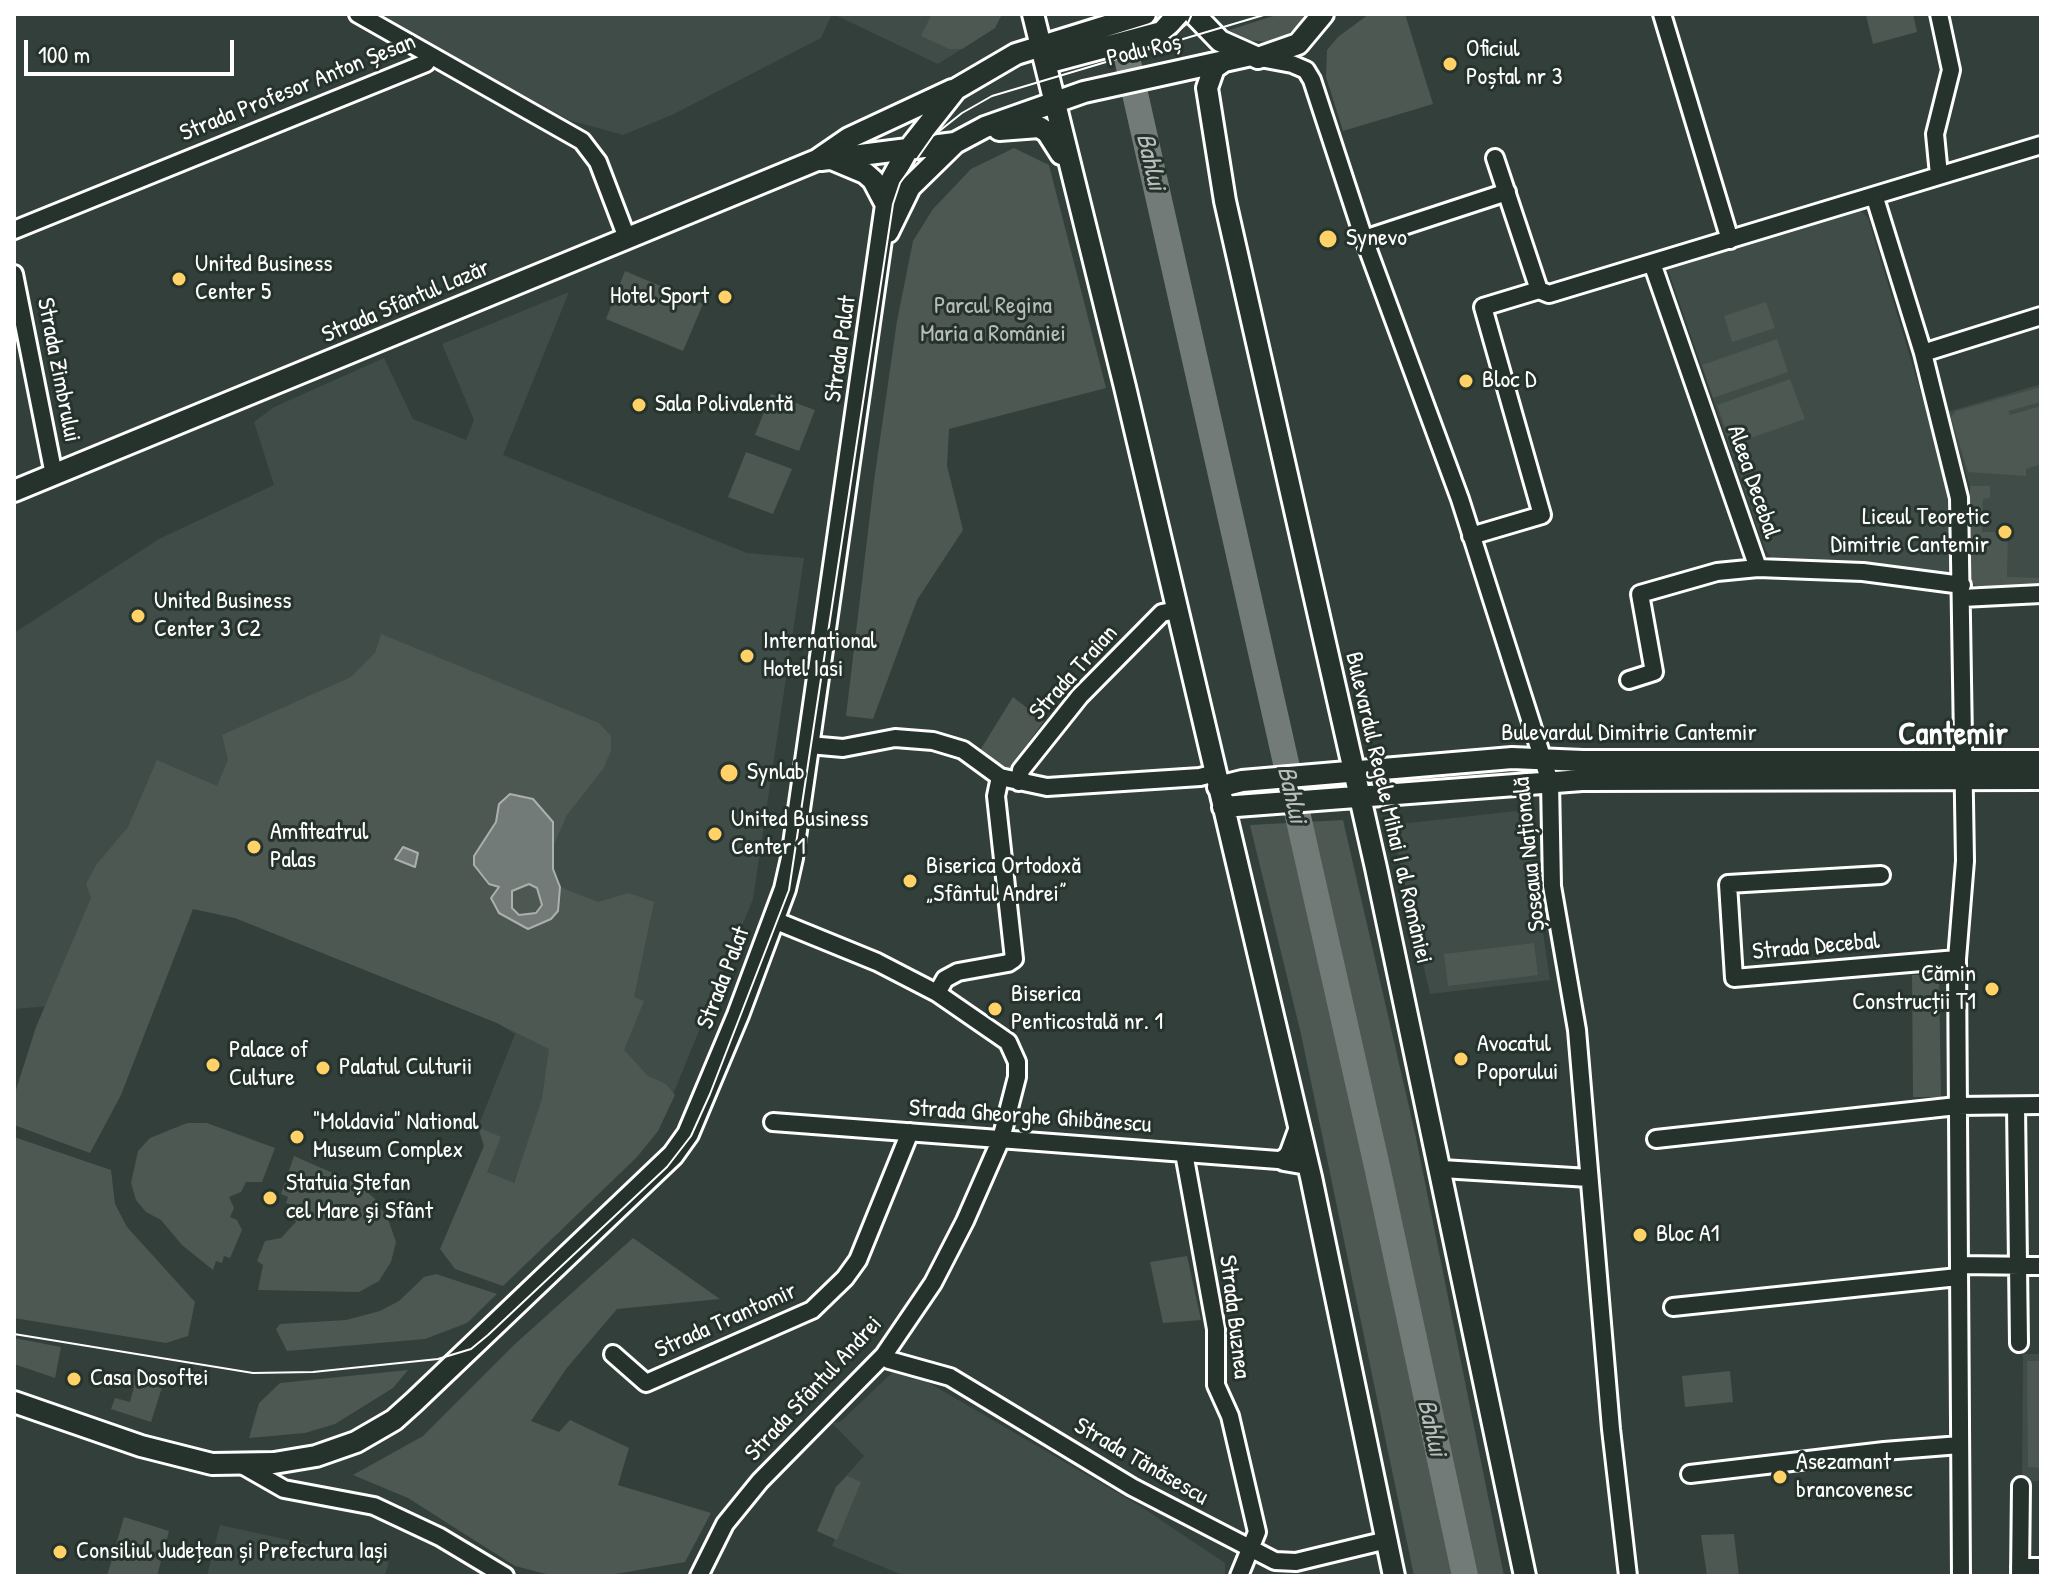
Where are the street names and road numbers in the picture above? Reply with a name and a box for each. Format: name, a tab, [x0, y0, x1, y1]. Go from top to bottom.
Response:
street label: Strada Profesor Anton Șesan	[176, 28, 420, 148]
street label: Podu Roș	[1104, 28, 1184, 74]
street label: Strada Sfântul Lazăr	[318, 254, 494, 350]
street label: Strada Palat	[819, 294, 863, 404]
street label: Strada Zimbrului	[30, 296, 86, 444]
street label: Aleea Decebal	[1720, 422, 1786, 542]
street label: Strada Traian	[1024, 620, 1124, 726]
street label: Bulevardul Regele Mihai I al României	[1338, 649, 1438, 967]
street label: Bulevardul Dimitrie Cantemir	[1501, 720, 1757, 748]
street label: Șoseaua Națională	[1508, 775, 1552, 933]
street label: Strada Palat	[691, 923, 757, 1033]
street label: Strada Decebal	[1751, 927, 1881, 967]
street label: Strada Gheorghe Ghibănescu	[908, 1094, 1152, 1140]
street label: Strada Buznea	[1212, 1254, 1256, 1380]
street label: Strada Trantomir	[651, 1277, 801, 1365]
street label: Strada Sfântul Andrei	[739, 1310, 889, 1468]
street label: Strada Tănăsescu	[1069, 1412, 1213, 1512]

